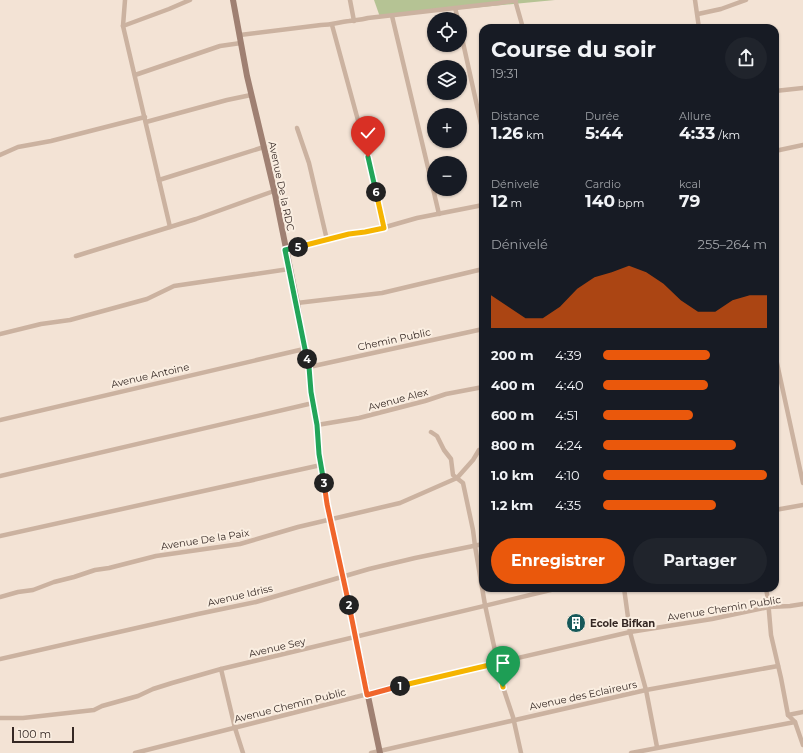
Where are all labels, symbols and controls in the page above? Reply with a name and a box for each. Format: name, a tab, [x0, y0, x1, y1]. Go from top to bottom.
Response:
map controls	[427, 12, 467, 196]
button: locate	[427, 12, 467, 52]
text: Course du soir	[491, 36, 656, 63]
button: share	[725, 37, 767, 79]
button: layers	[427, 60, 467, 100]
text: 19:31	[491, 65, 518, 81]
button: +	[427, 108, 467, 148]
text: Distance	[491, 109, 539, 123]
text: Durée	[585, 109, 619, 123]
text: Allure	[679, 109, 711, 123]
pin	[351, 116, 385, 157]
icon: check	[357, 122, 379, 144]
text: 1.26	[491, 123, 523, 143]
text: 5:44	[585, 123, 623, 143]
text: 4:33	[679, 123, 715, 143]
text: km	[523, 128, 544, 142]
text: /km	[715, 128, 740, 142]
street label: Avenue De la RDC	[266, 140, 297, 232]
button: −	[427, 156, 467, 196]
text: Dénivelé	[491, 177, 539, 191]
text: Cardio	[585, 177, 621, 191]
text: kcal	[679, 177, 701, 191]
pin: 6	[366, 182, 386, 202]
text: 6	[372, 185, 380, 199]
text: 12	[491, 191, 508, 211]
text: 140	[585, 191, 615, 211]
text: 79	[679, 191, 700, 211]
text: m	[508, 196, 522, 210]
text: bpm	[615, 196, 644, 210]
text: Dénivelé	[491, 236, 548, 252]
text: 255–264 m	[698, 236, 767, 252]
pin: 5	[288, 237, 308, 257]
text: 5	[295, 240, 301, 254]
street label: Chemin Public	[356, 325, 432, 354]
text: 200 m	[491, 347, 534, 363]
text: 4:39	[555, 347, 582, 363]
pin: 4	[297, 349, 317, 369]
text: 4	[303, 352, 311, 366]
street label: Avenue Antoine	[110, 360, 191, 391]
text: 400 m	[491, 377, 535, 393]
text: 4:40	[555, 377, 584, 393]
street label: Avenue Alex	[367, 385, 430, 414]
text: 600 m	[491, 407, 534, 423]
text: 4:51	[555, 407, 578, 423]
text: 800 m	[491, 437, 535, 453]
text: 4:24	[555, 437, 582, 453]
text: 1.0 km	[491, 467, 534, 483]
text: 4:10	[555, 467, 580, 483]
pin: 3	[314, 473, 334, 493]
text: 3	[321, 476, 327, 490]
text: 1.2 km	[491, 497, 533, 513]
text: 4:35	[555, 497, 581, 513]
street label: Avenue De la Paix	[160, 526, 251, 553]
button: Enregistrer	[491, 538, 625, 584]
button: Partager	[633, 538, 767, 584]
street label: Avenue Idriss	[206, 582, 274, 609]
street label: Avenue Chemin Public	[666, 593, 782, 624]
pin: 2	[339, 595, 359, 615]
text: 2	[346, 598, 352, 612]
building icon: Ecole Bifkan	[565, 612, 587, 634]
place label: Ecole Bifkan	[590, 617, 655, 630]
street label: Avenue Sey	[247, 635, 307, 660]
pin	[486, 646, 520, 687]
icon: arrive	[492, 652, 514, 674]
pin: 1	[390, 676, 410, 696]
street label: Avenue des Eclaireurs	[528, 678, 638, 713]
text: 1	[398, 679, 402, 693]
street label: Avenue Chemin Public	[233, 685, 348, 726]
scale bar	[12, 725, 74, 744]
text: 100 m	[18, 727, 51, 741]

